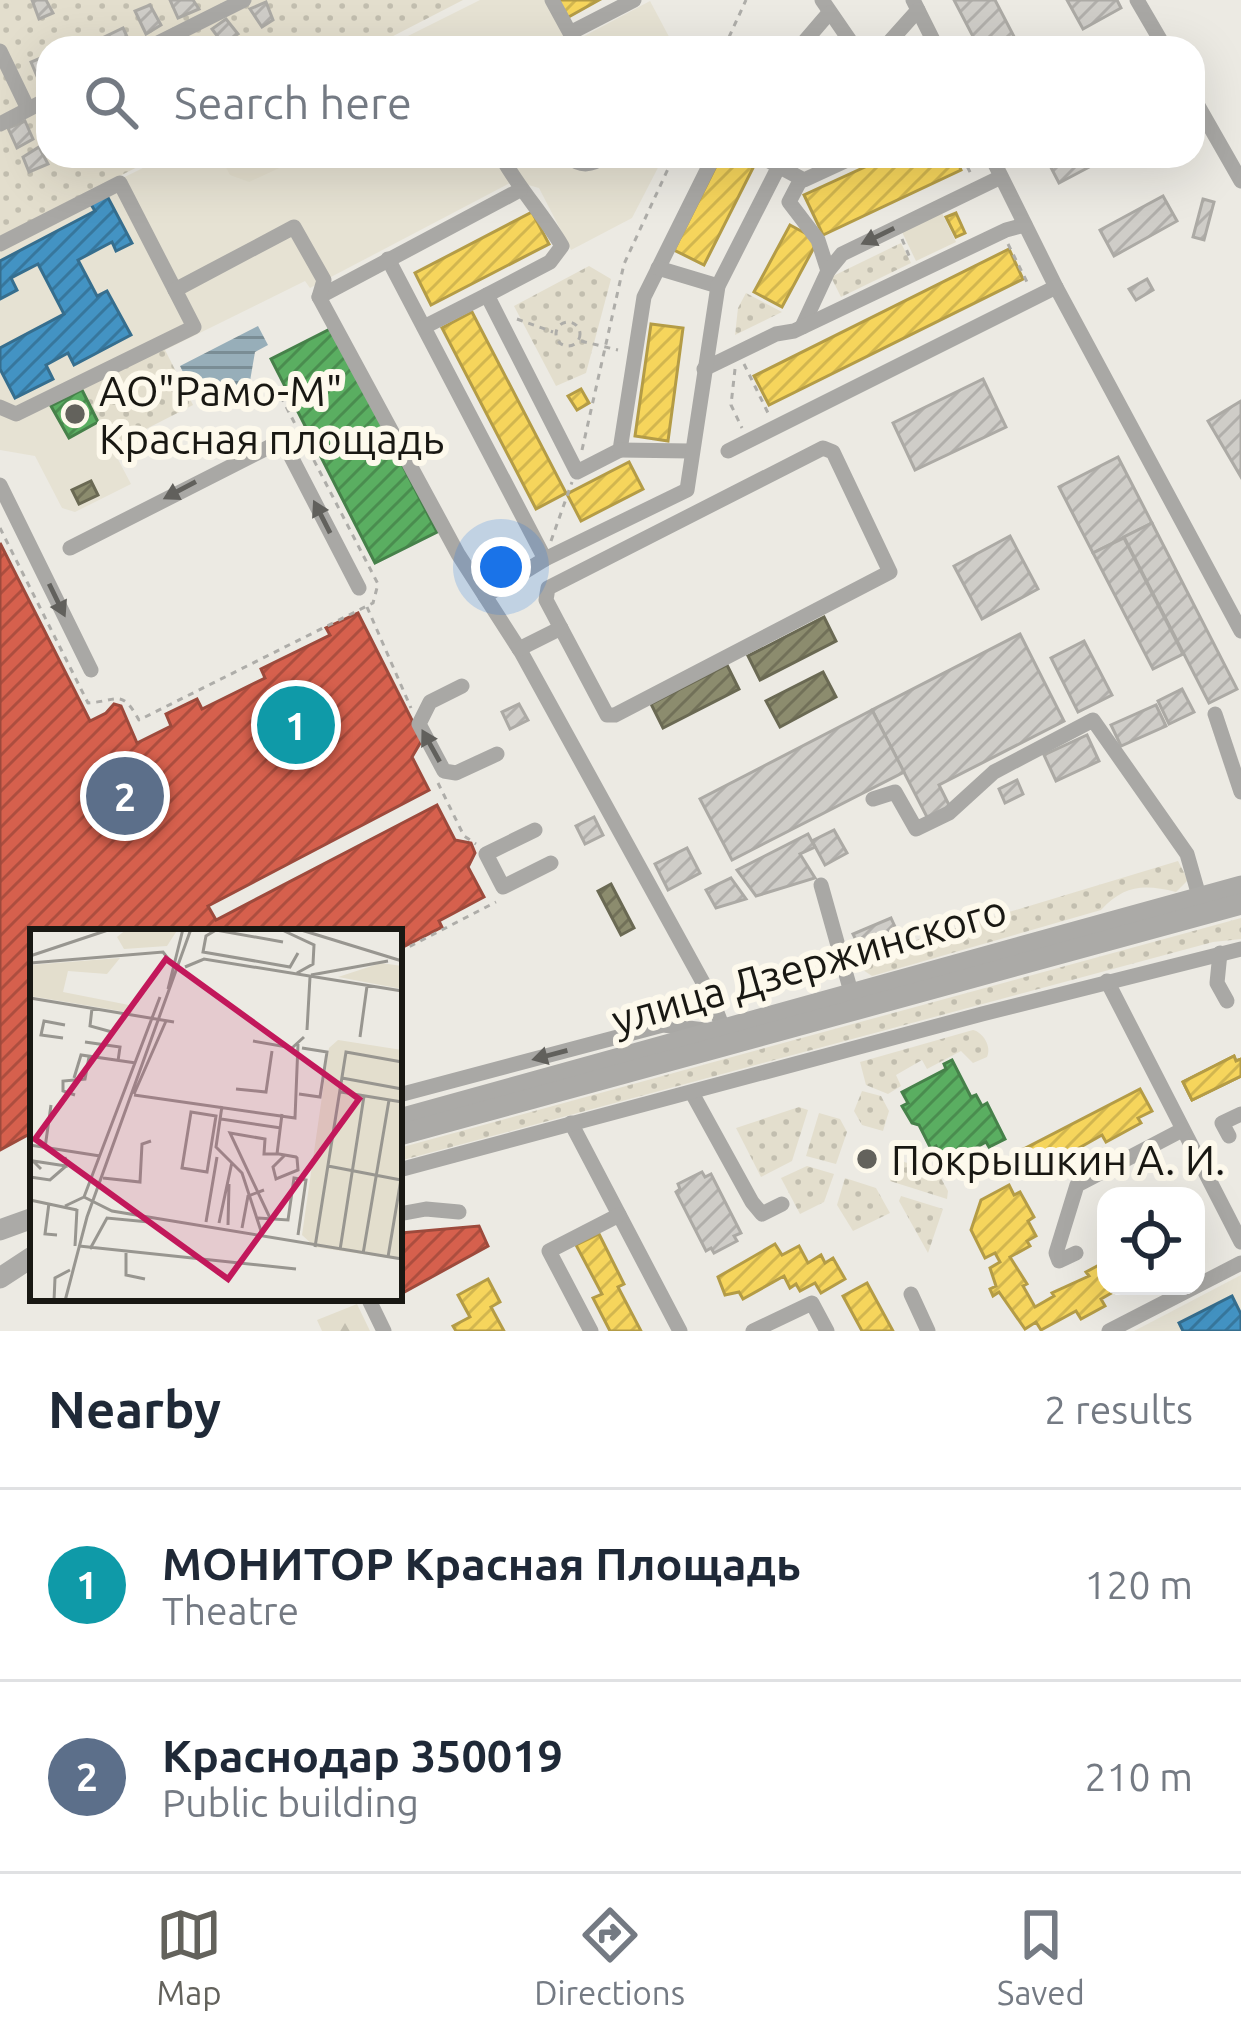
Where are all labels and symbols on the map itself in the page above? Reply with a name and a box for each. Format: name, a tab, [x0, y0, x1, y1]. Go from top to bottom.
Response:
one-way arrow	[861, 225, 895, 245]
place label: АО"Рамо-М" Красная площадь	[99, 367, 444, 462]
marker: АО"Рамо-М" Красная площадь	[62, 401, 88, 427]
one-way arrow	[163, 479, 197, 499]
one-way arrow	[313, 500, 333, 535]
your location	[471, 537, 531, 597]
one-way arrow	[47, 583, 67, 618]
pin: 1	[257, 680, 335, 770]
one-way arrow	[421, 728, 442, 763]
pin: 2	[86, 751, 164, 841]
street label: улица Дзержинского	[606, 885, 1012, 1043]
inset map	[30, 929, 402, 1301]
one-way arrow	[531, 1046, 568, 1065]
place label: Покрышкин А. И.	[891, 1136, 1225, 1183]
marker: Покрышкин А. И.	[854, 1146, 880, 1172]

